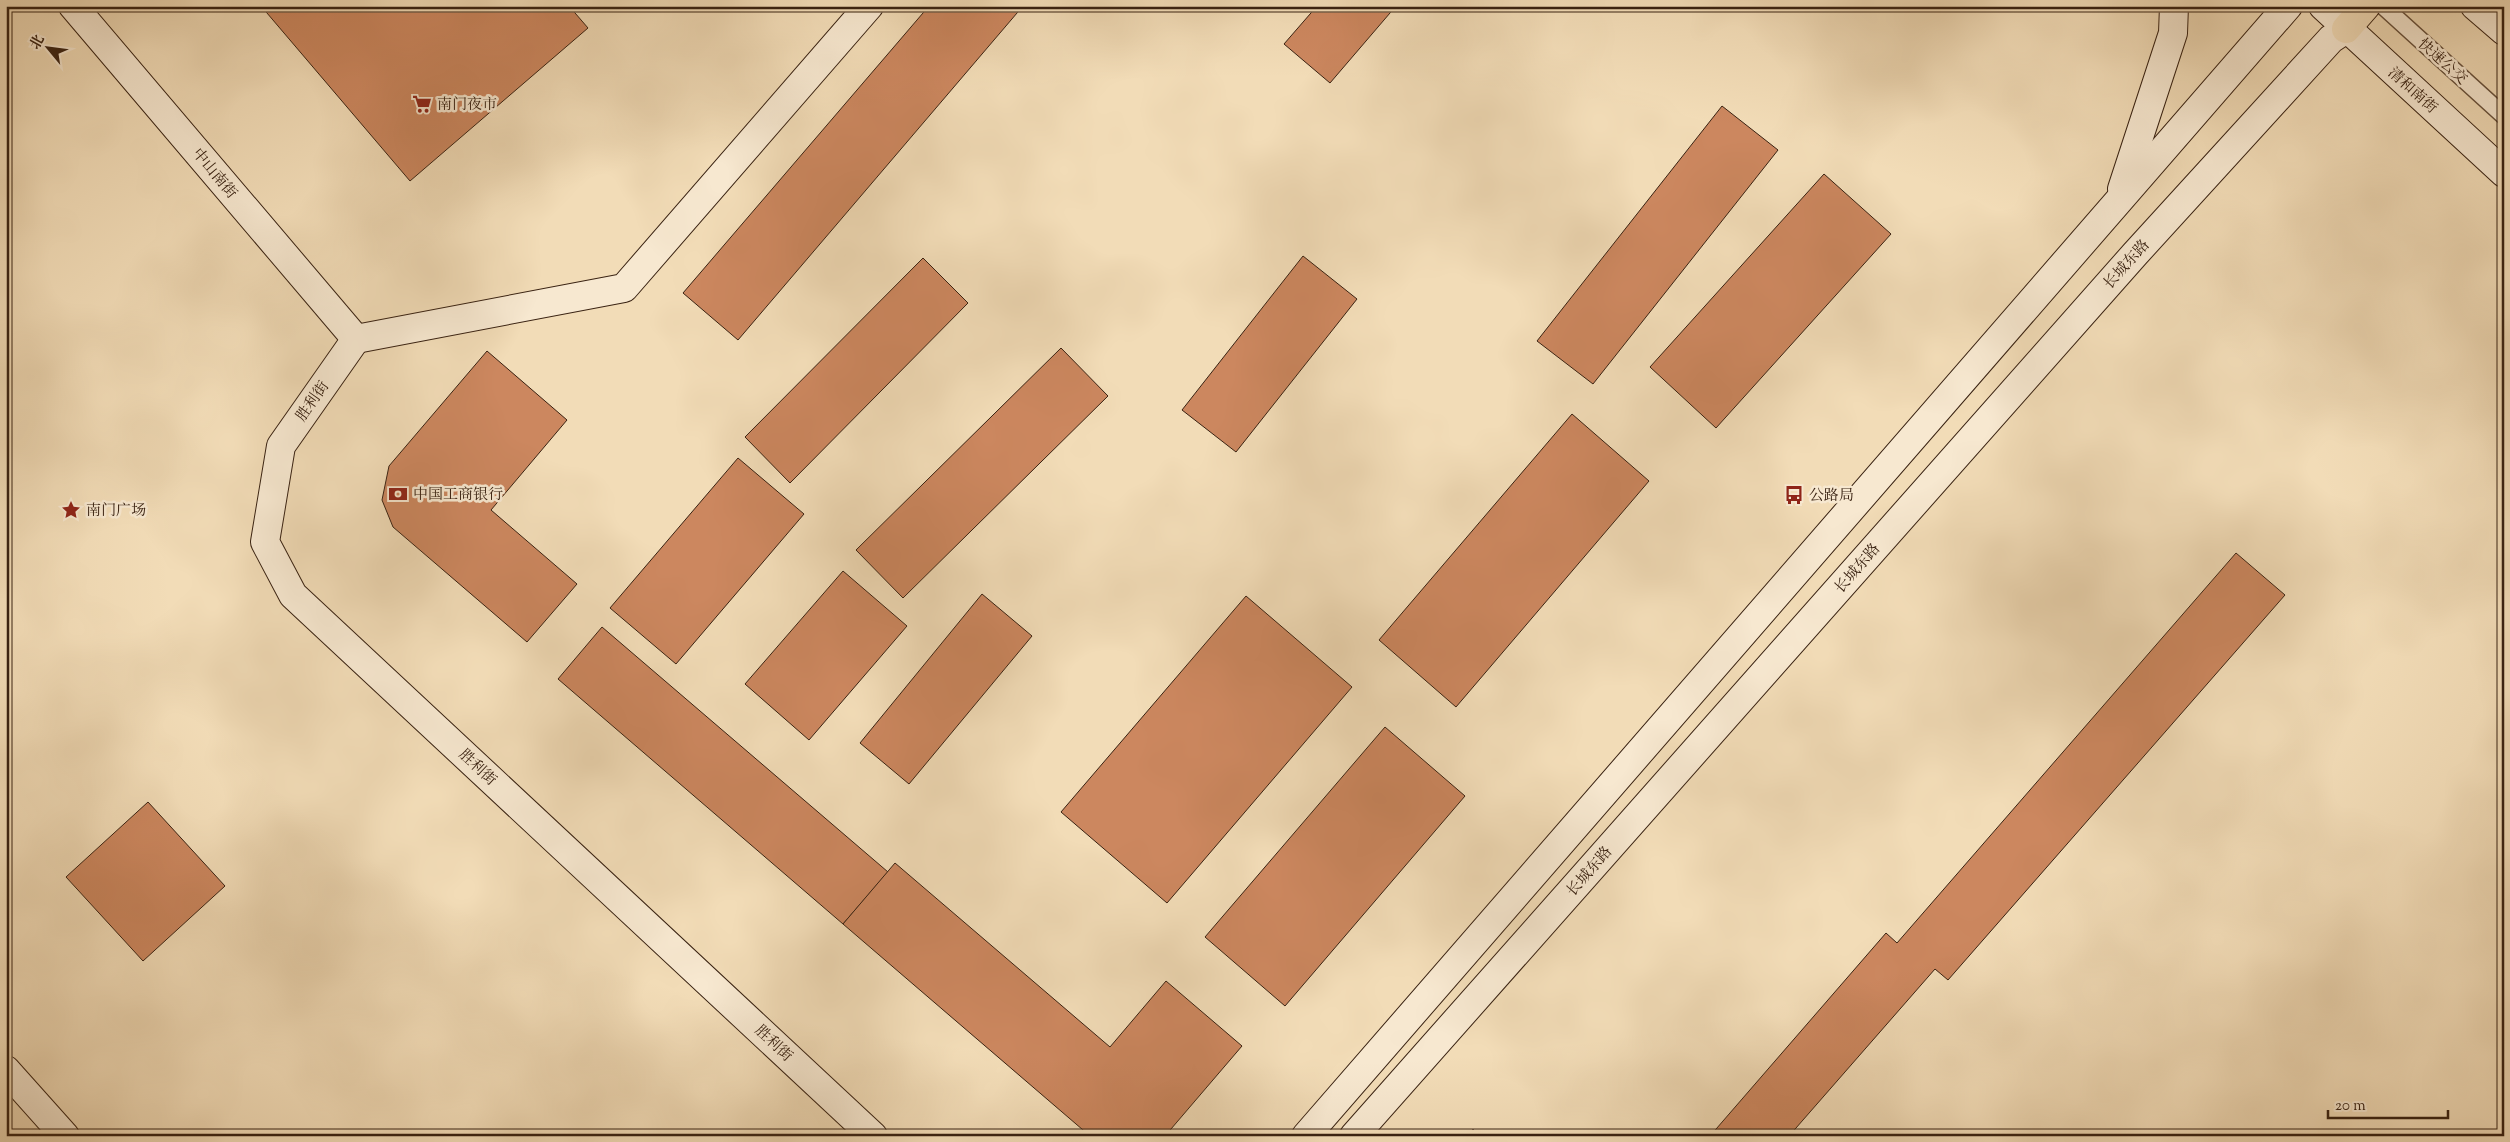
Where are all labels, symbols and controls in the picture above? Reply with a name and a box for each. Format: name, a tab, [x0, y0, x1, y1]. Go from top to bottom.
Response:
north arrow	[22, 22, 72, 72]
text: 北	[26, 32, 51, 54]
street label: 快速公交	[2413, 34, 2471, 90]
street label: 清和南街	[2383, 63, 2441, 119]
supermarket icon: 南门夜市	[411, 93, 433, 115]
place label: 南门夜市	[437, 95, 497, 116]
street label: 中山南街	[187, 144, 241, 204]
street label: 长城东路	[2099, 236, 2155, 294]
street label: 胜利街	[292, 377, 335, 426]
bank icon: 中国工商银行	[387, 483, 409, 505]
bus stop icon: 公路局	[1783, 484, 1805, 506]
place label: 中国工商银行	[413, 485, 503, 506]
place label: 公路局	[1809, 486, 1854, 507]
place icon: 南门广场	[60, 499, 82, 521]
place label: 南门广场	[86, 501, 146, 522]
street label: 长城东路	[1831, 539, 1886, 599]
street label: 胜利街	[453, 745, 501, 791]
street label: 长城东路	[1563, 842, 1618, 902]
street label: 胜利街	[749, 1021, 797, 1067]
scale bar	[2328, 1087, 2448, 1119]
text: 20 m	[2335, 1096, 2366, 1117]

